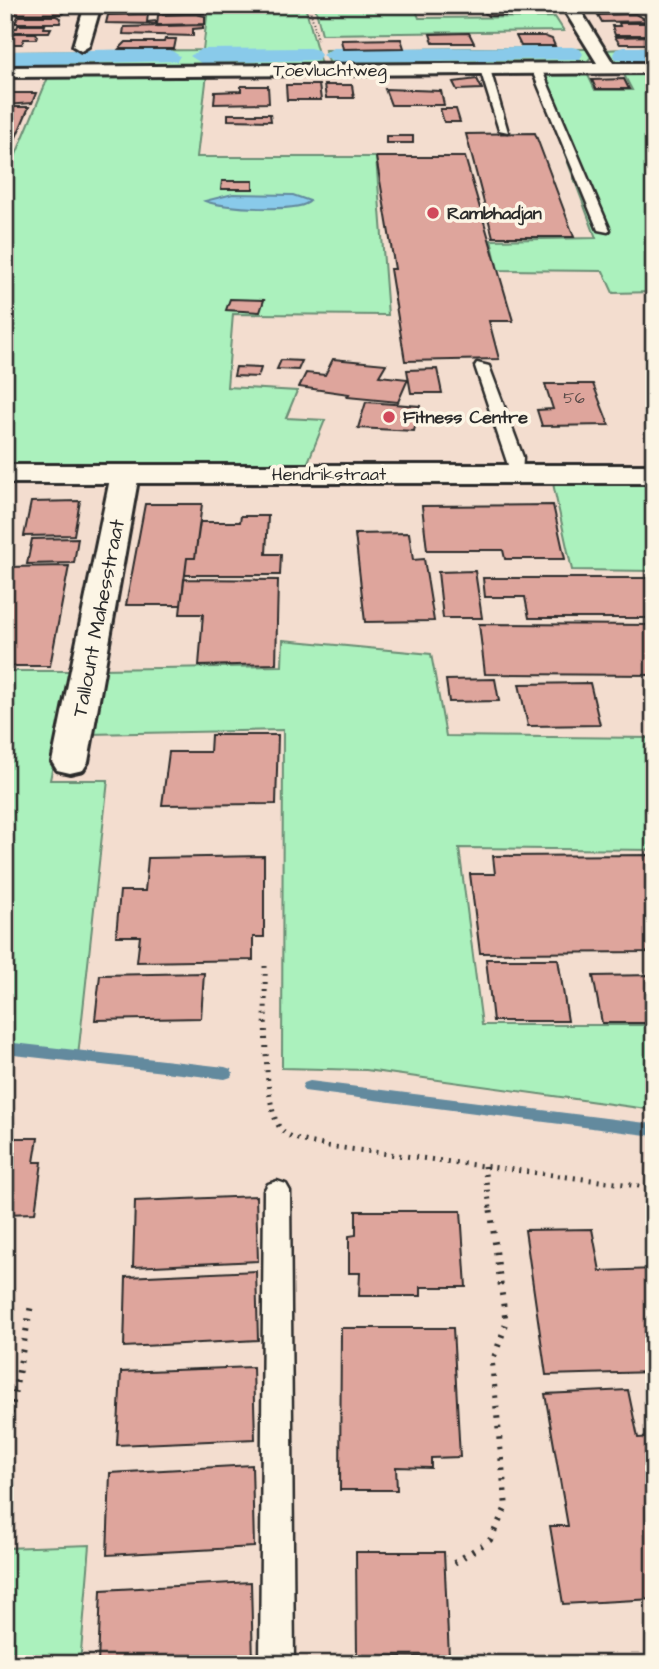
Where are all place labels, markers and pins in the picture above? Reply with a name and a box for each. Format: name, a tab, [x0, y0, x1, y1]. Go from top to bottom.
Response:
place label: Rambhadjan	[447, 201, 542, 226]
marker: Rambhadjan	[425, 205, 441, 221]
place label: Fitness Centre	[403, 405, 528, 430]
marker: Fitness Centre	[381, 409, 397, 425]

